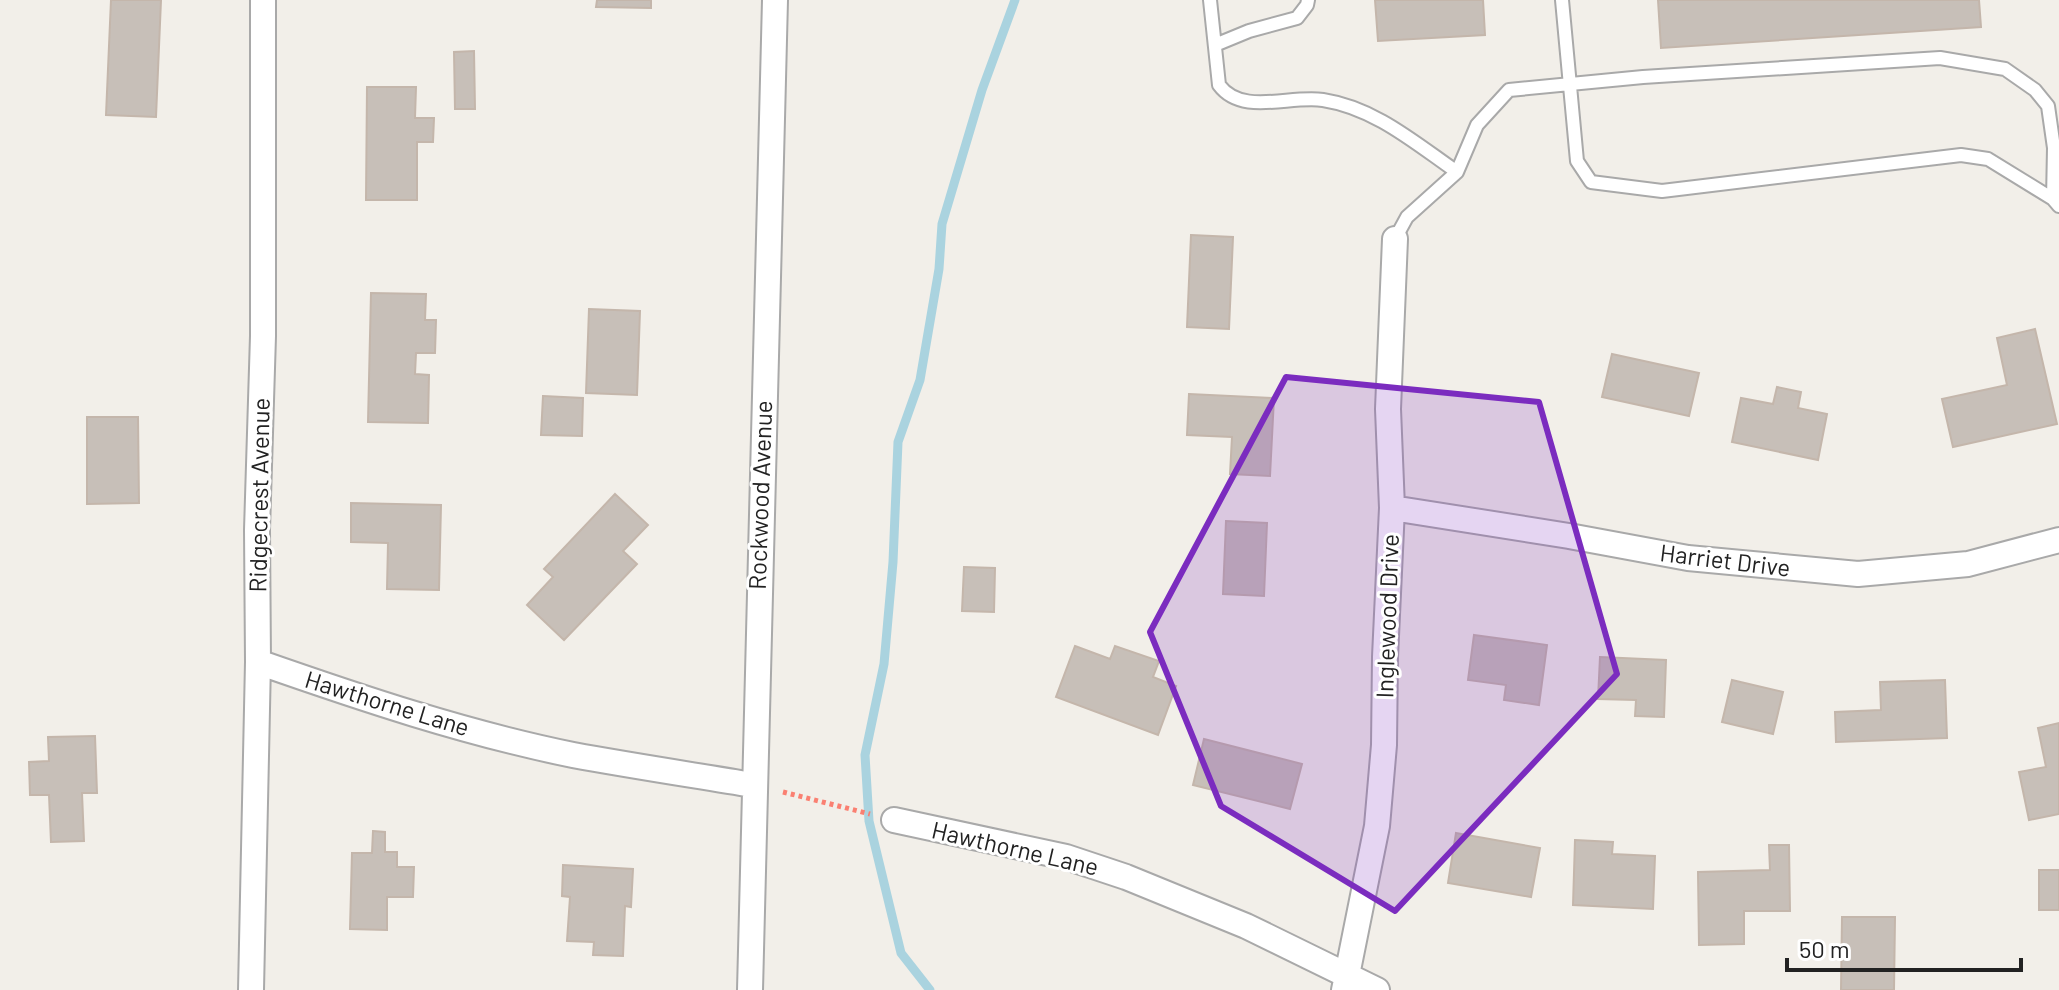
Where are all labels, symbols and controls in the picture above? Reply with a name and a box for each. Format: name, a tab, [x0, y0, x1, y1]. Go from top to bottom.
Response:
street label: Ridgecrest Avenue	[242, 397, 275, 592]
street label: Rockwood Avenue	[742, 400, 777, 590]
street label: Inglewood Drive	[1369, 533, 1404, 699]
street label: Harriet Drive	[1658, 537, 1792, 582]
street label: Hawthorne Lane	[302, 664, 473, 741]
street label: Hawthorne Lane	[929, 814, 1102, 881]
scale bar	[1787, 922, 2021, 972]
text: 50 m	[1799, 934, 1850, 963]

